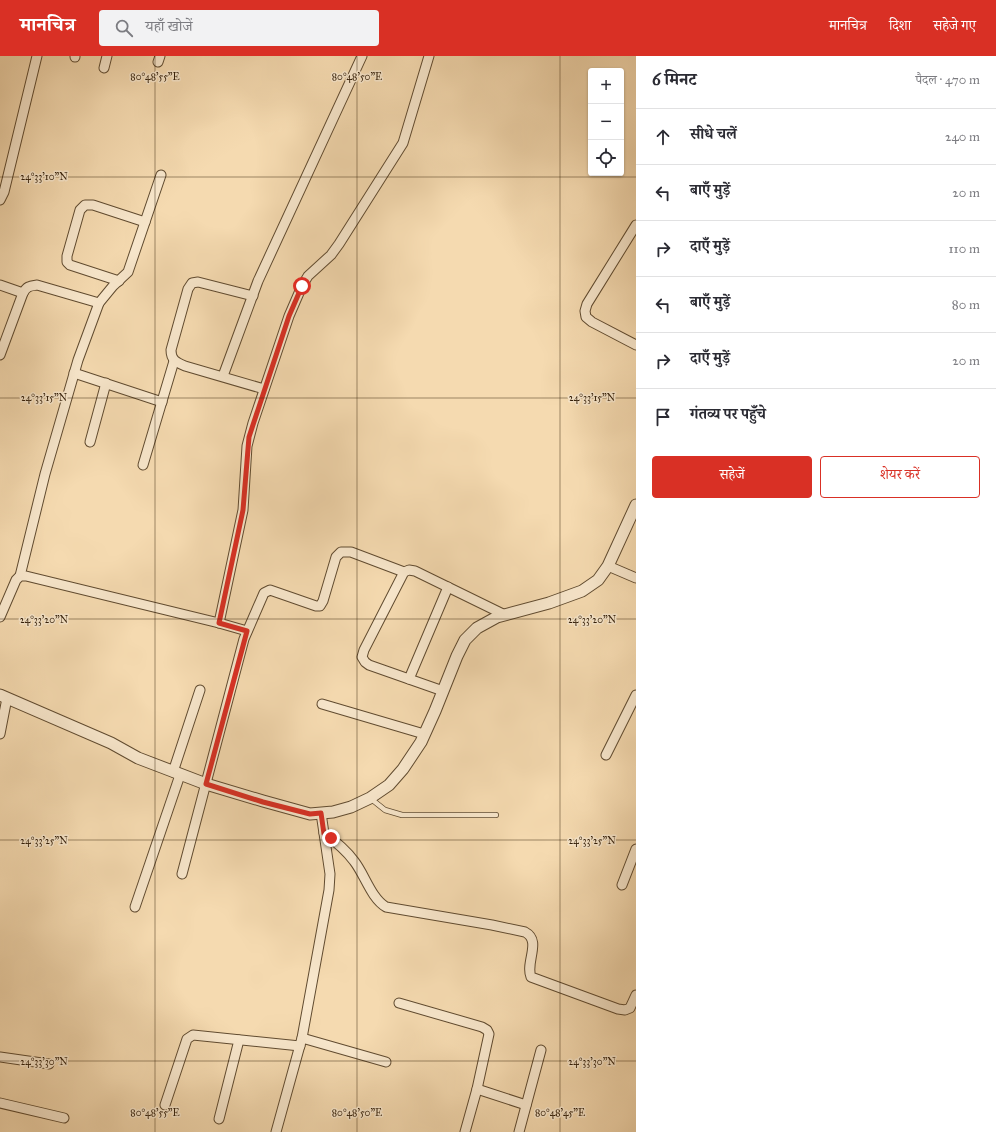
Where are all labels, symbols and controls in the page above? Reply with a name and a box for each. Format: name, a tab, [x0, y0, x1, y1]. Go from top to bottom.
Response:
search box	[99, 10, 379, 46]
text: मानचित्र	[20, 13, 75, 36]
icon: search	[113, 17, 135, 39]
text: यहाँ खोजें	[145, 17, 192, 35]
text: मानचित्र	[829, 17, 867, 34]
text: दिशा	[889, 17, 911, 34]
text: सहेजे गए	[933, 17, 976, 34]
map controls	[588, 68, 624, 176]
button: +	[588, 68, 624, 104]
text: 6 मिनट	[652, 69, 697, 90]
text: 80°48'55"E	[130, 71, 180, 83]
text: 80°48'50"E	[332, 71, 382, 83]
text: पैदल · 470 m	[915, 72, 980, 88]
button: −	[588, 104, 624, 140]
text: सीधे चलें	[690, 125, 737, 143]
icon: ahead	[652, 126, 674, 148]
text: 240 m	[945, 129, 980, 145]
button: locate	[588, 140, 624, 176]
text: 24°33'10"N	[20, 171, 68, 183]
text: बाएँ मुड़ें	[690, 181, 730, 199]
icon: left	[652, 182, 674, 204]
text: 20 m	[952, 185, 980, 201]
text: दाएँ मुड़ें	[690, 237, 730, 255]
icon: right	[652, 238, 674, 260]
text: 110 m	[948, 241, 980, 257]
route start	[293, 277, 311, 295]
text: बाएँ मुड़ें	[690, 293, 730, 311]
icon: left	[652, 294, 674, 316]
text: 80 m	[952, 297, 980, 313]
text: दाएँ मुड़ें	[690, 349, 730, 367]
icon: right	[652, 350, 674, 372]
text: 20 m	[952, 353, 980, 369]
text: 24°33'15"N	[21, 392, 68, 404]
text: 24°33'15"N	[569, 392, 616, 404]
text: गंतव्य पर पहुँचे	[690, 405, 766, 423]
icon: arrive	[652, 406, 674, 428]
button: सहेजें	[652, 456, 812, 498]
button: शेयर करें	[820, 456, 980, 498]
text: 24°33'20"N	[20, 614, 69, 626]
text: 24°33'20"N	[568, 614, 617, 626]
route end	[322, 829, 340, 847]
text: 24°33'25"N	[20, 835, 68, 847]
text: 24°33'25"N	[568, 835, 616, 847]
text: 24°33'30"N	[20, 1056, 68, 1068]
text: 24°33'30"N	[568, 1056, 616, 1068]
text: 80°48'55"E	[130, 1107, 180, 1119]
text: 80°48'50"E	[332, 1107, 382, 1119]
text: 80°48'45"E	[535, 1107, 585, 1119]

